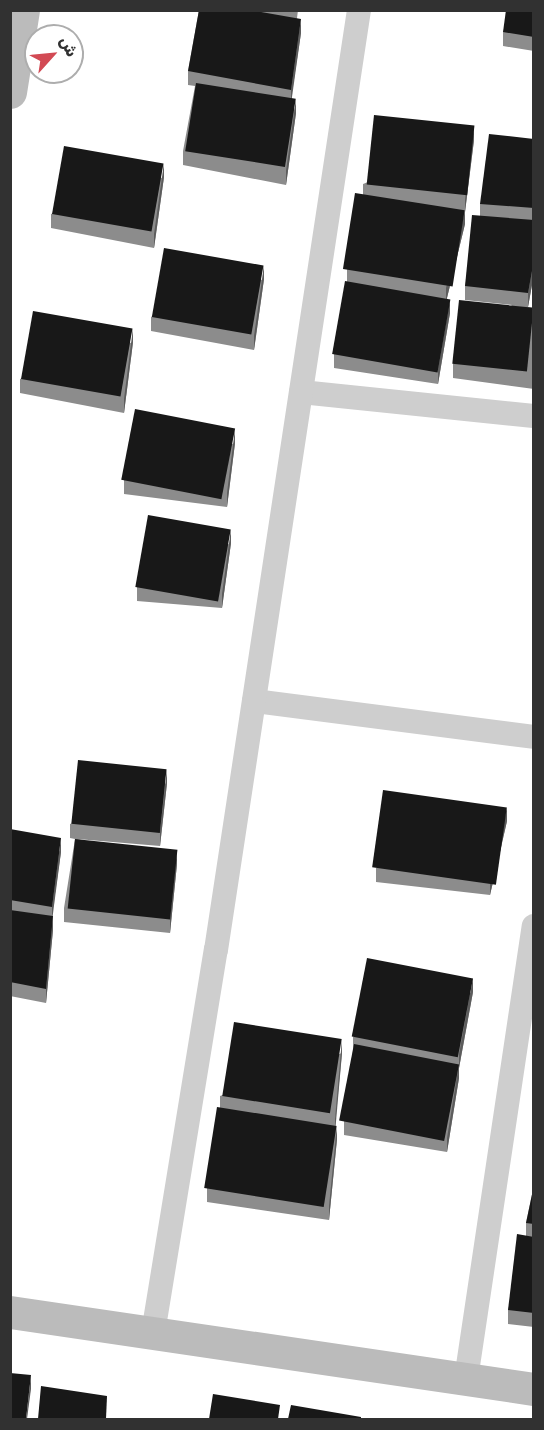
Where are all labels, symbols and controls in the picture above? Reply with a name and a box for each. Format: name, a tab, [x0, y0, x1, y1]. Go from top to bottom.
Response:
north arrow	[24, 24, 84, 84]
text: ش	[56, 33, 82, 60]

